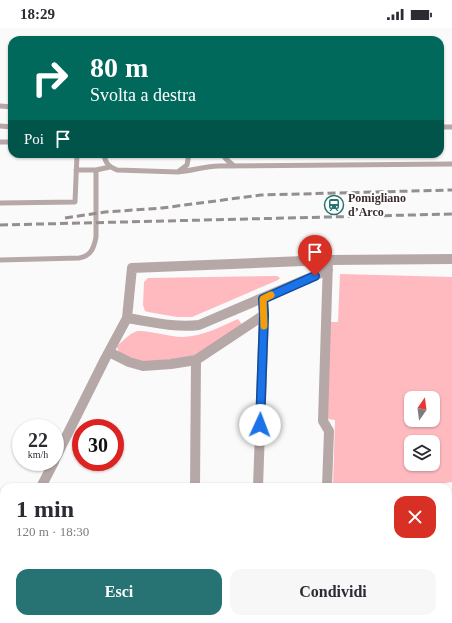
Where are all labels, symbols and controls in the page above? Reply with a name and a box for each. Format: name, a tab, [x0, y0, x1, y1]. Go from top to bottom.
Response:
text: 18:29	[20, 6, 55, 22]
icon: right	[24, 52, 76, 104]
text: 80 m	[90, 52, 148, 83]
text: Svolta a destra	[90, 85, 196, 105]
icon: arrive	[52, 128, 74, 150]
text: Poi	[24, 131, 44, 147]
place label: Pomigliano d’Arco	[348, 191, 406, 219]
station icon: Pomigliano d’Arco	[323, 194, 345, 216]
pin	[298, 235, 332, 276]
icon: arrive	[304, 241, 326, 263]
north arrow	[404, 391, 440, 427]
map controls	[404, 391, 440, 471]
position arrow	[239, 404, 281, 446]
speed limit sign: 30	[72, 419, 124, 471]
text: 22	[28, 429, 48, 451]
button: layers	[404, 435, 440, 471]
text: km/h	[28, 449, 48, 460]
text: 1 min	[16, 496, 74, 522]
button: close	[394, 496, 436, 538]
text: 120 m · 18:30	[16, 524, 89, 539]
button: Esci	[16, 569, 222, 615]
button: Condividi	[230, 569, 436, 615]

